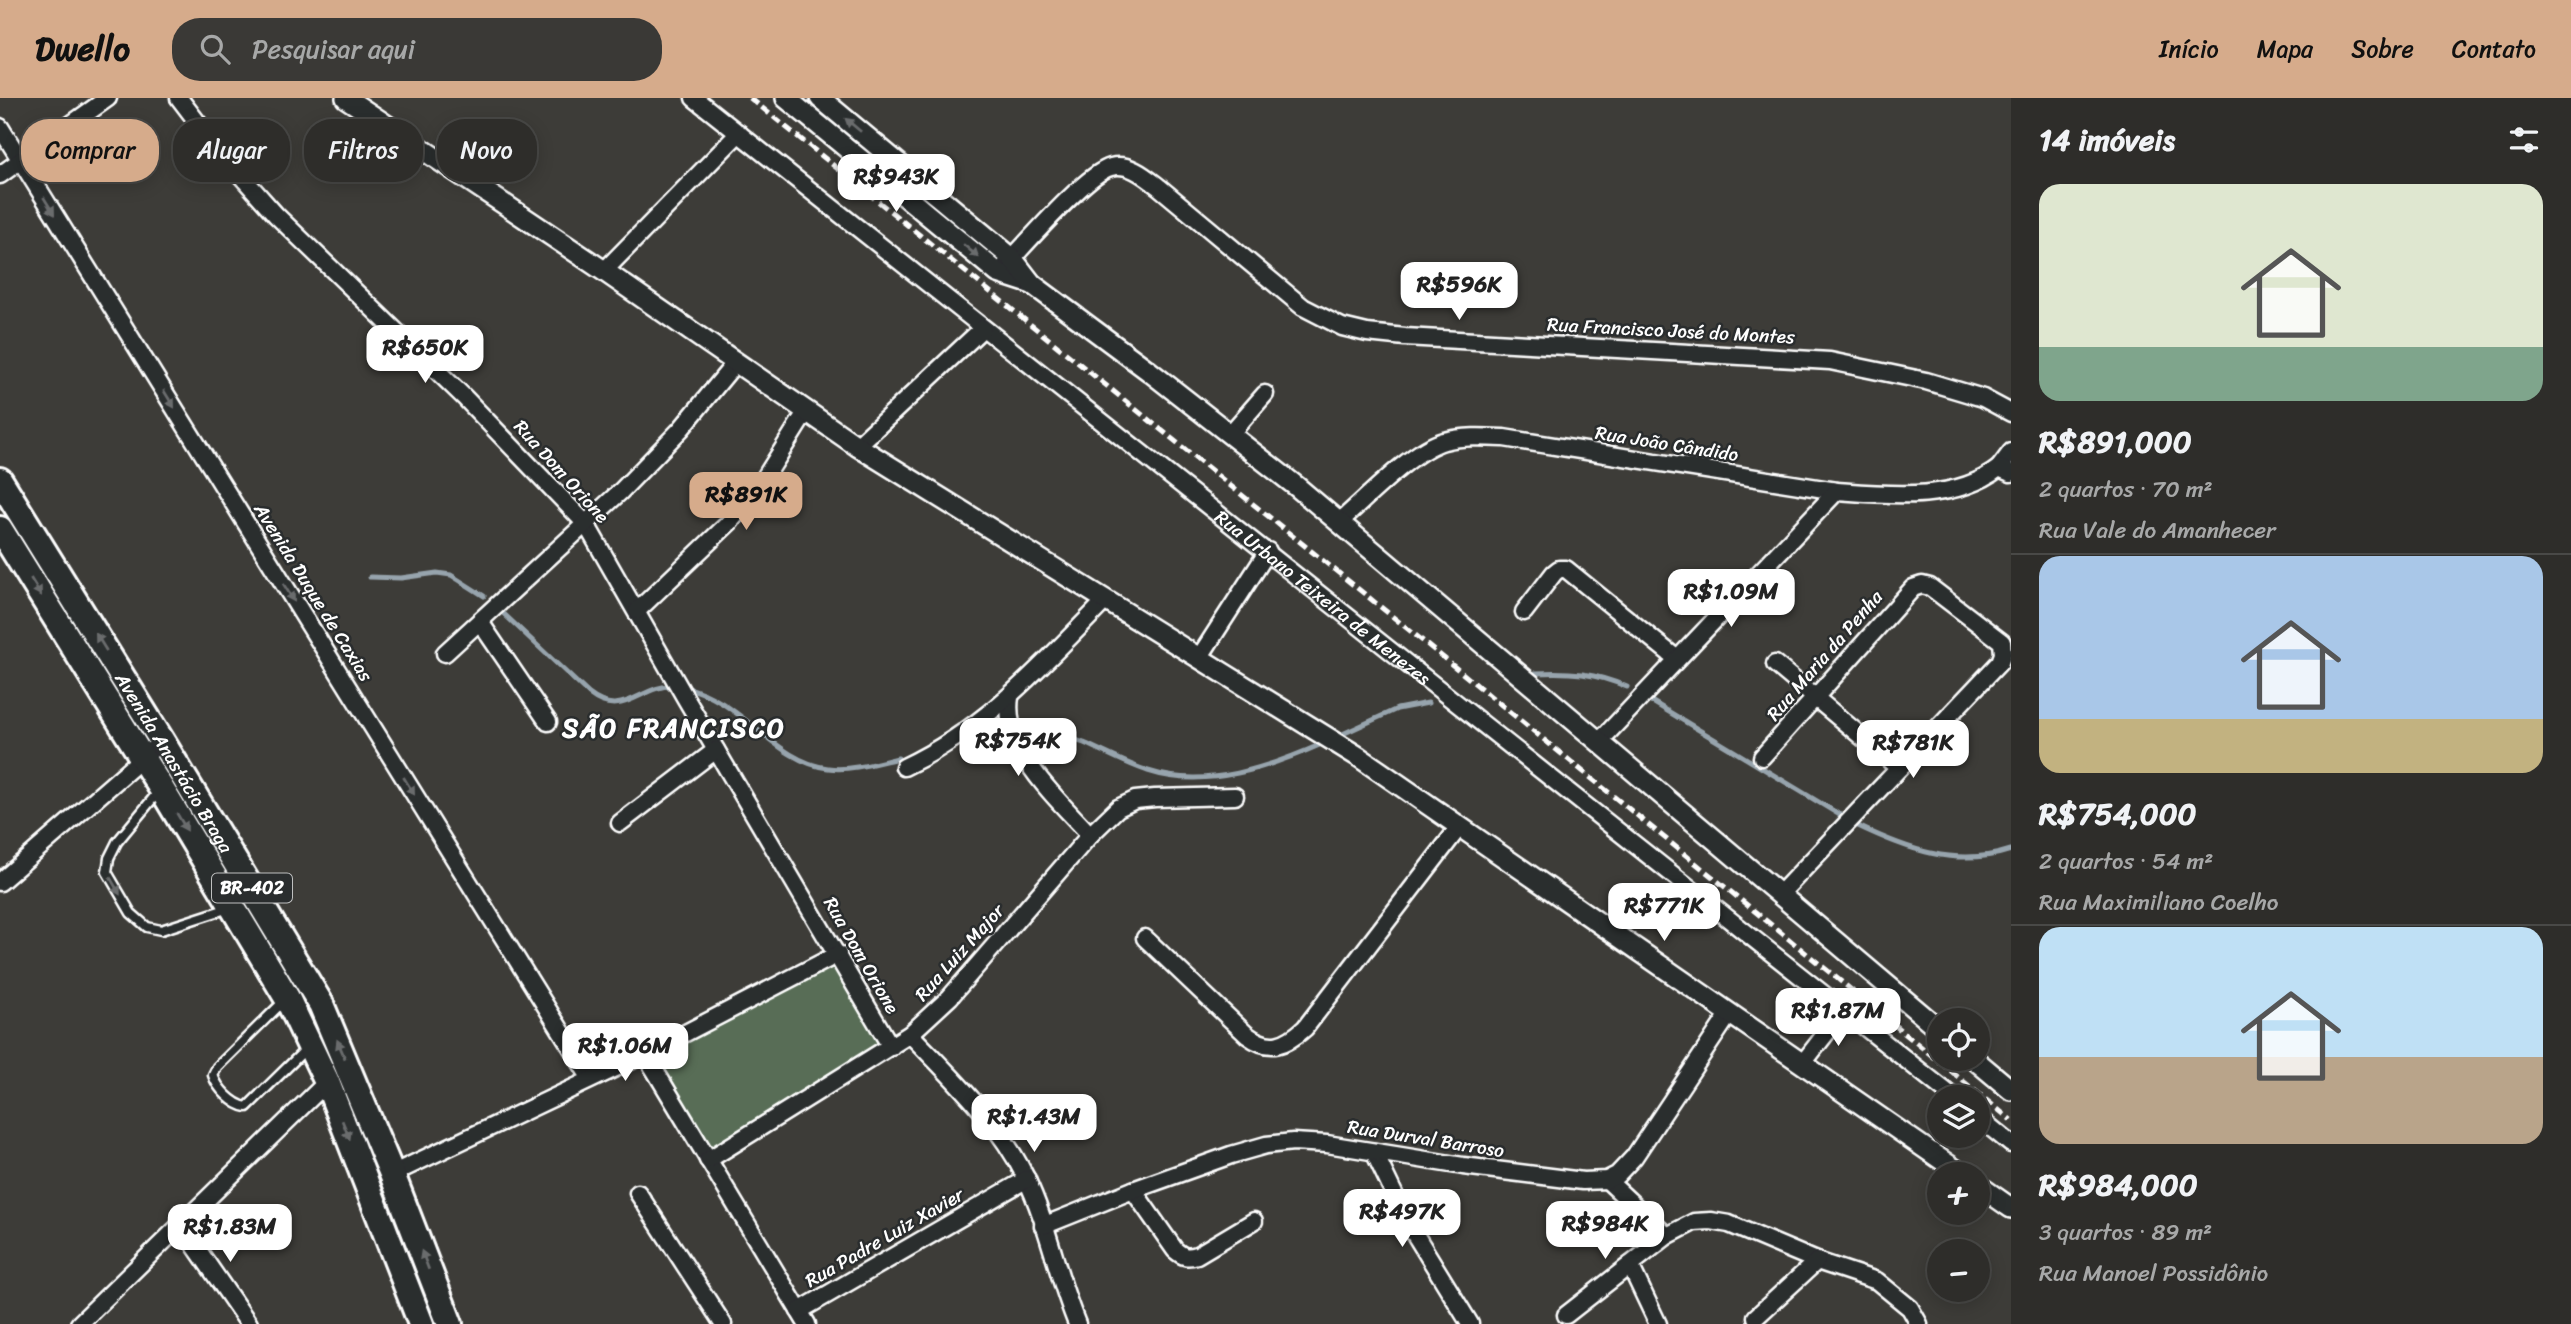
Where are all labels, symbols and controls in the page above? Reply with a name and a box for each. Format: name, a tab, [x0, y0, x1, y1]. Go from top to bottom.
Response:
search box	[172, 18, 662, 81]
text: Dwello	[35, 20, 130, 78]
text: Pesquisar aqui	[252, 26, 415, 72]
text: Início	[2159, 28, 2219, 70]
text: Mapa	[2257, 28, 2313, 70]
text: Sobre	[2351, 28, 2414, 70]
text: Contato	[2452, 28, 2536, 70]
icon: search	[196, 30, 234, 68]
text: 14 imóveis	[2039, 113, 2175, 167]
one-way arrow	[844, 118, 861, 133]
chip: Comprar	[21, 119, 159, 182]
chip: Alugar	[173, 119, 290, 182]
chip: Filtros	[304, 119, 423, 182]
chip: Novo	[437, 119, 537, 182]
icon: filters	[2505, 121, 2543, 159]
pin: R$943K	[839, 155, 953, 214]
text: R$943K	[854, 156, 938, 197]
one-way arrow	[42, 197, 55, 216]
icon: home	[2228, 230, 2354, 356]
one-way arrow	[962, 243, 980, 258]
pin: R$596K	[1402, 262, 1516, 322]
text: R$596K	[1417, 264, 1501, 305]
street label: Rua Francisco José do Montes	[1546, 308, 1796, 353]
pin: R$650K	[368, 326, 482, 385]
text: R$650K	[382, 327, 468, 368]
one-way arrow	[163, 390, 176, 409]
street label: Rua Dom Orione	[506, 412, 618, 531]
text: R$891,000	[2039, 415, 2192, 469]
street label: Rua João Cândido	[1593, 416, 1741, 471]
text: 2 quartos · 70 m²	[2039, 469, 2212, 510]
pin: R$891K	[689, 472, 803, 532]
text: R$891K	[705, 474, 787, 515]
street label: Avenida Duque de Caxias	[245, 496, 382, 688]
street label: Rua Urbano Teixeira de Menezes	[1207, 501, 1438, 694]
text: Rua Vale do Amanhecer	[2039, 510, 2275, 551]
pin: R$1.09M	[1666, 570, 1796, 629]
text: R$1.09M	[1684, 571, 1778, 612]
one-way arrow	[30, 577, 43, 597]
street label: Rua Maria da Penha	[1758, 582, 1891, 728]
one-way arrow	[283, 583, 296, 602]
icon: home	[2228, 602, 2354, 728]
one-way arrow	[95, 633, 108, 652]
street label: Avenida Anastácio Braga	[106, 665, 242, 860]
district label: SÃO FRANCISCO	[561, 705, 786, 751]
pin: R$754K	[961, 718, 1075, 778]
text: R$754K	[976, 720, 1061, 761]
pin: R$781K	[1856, 720, 1970, 780]
text: R$781K	[1873, 722, 1953, 763]
one-way arrow	[403, 776, 416, 795]
text: R$754,000	[2039, 787, 2197, 841]
one-way arrow	[175, 812, 188, 832]
text: 2 quartos · 54 m²	[2039, 841, 2213, 882]
road number: BR-402	[212, 874, 292, 902]
one-way arrow	[109, 876, 121, 895]
text: Rua Maximiliano Coelho	[2039, 882, 2279, 923]
pin: R$771K	[1607, 884, 1721, 943]
text: R$771K	[1624, 885, 1704, 926]
street label: Rua Dom Orione	[815, 890, 909, 1020]
street label: Rua Luiz Major	[906, 895, 1013, 1009]
icon: home	[2228, 973, 2354, 1099]
pin: R$1.87M	[1773, 988, 1903, 1048]
text: R$1.87M	[1792, 990, 1884, 1031]
map controls	[1927, 1008, 1990, 1302]
button: locate	[1927, 1008, 1990, 1071]
pin: R$1.06M	[560, 1024, 690, 1083]
text: R$1.06M	[578, 1025, 672, 1066]
one-way arrow	[335, 1039, 347, 1059]
button: layers	[1927, 1085, 1990, 1148]
pin: R$1.43M	[969, 1094, 1099, 1154]
text: R$1.43M	[988, 1096, 1080, 1137]
street label: Rua Durval Barroso	[1345, 1110, 1507, 1167]
one-way arrow	[341, 1120, 352, 1141]
text: R$984,000	[2039, 1158, 2198, 1212]
button: +	[1927, 1162, 1990, 1225]
street label: Rua Padre Luiz Xavier	[798, 1178, 971, 1297]
pin: R$497K	[1345, 1190, 1459, 1249]
text: R$497K	[1359, 1191, 1445, 1232]
pin: R$984K	[1548, 1202, 1662, 1261]
text: R$984K	[1562, 1203, 1648, 1244]
pin: R$1.83M	[165, 1204, 295, 1264]
text: R$1.83M	[184, 1206, 276, 1247]
text: 3 quartos · 89 m²	[2039, 1212, 2212, 1253]
button: −	[1927, 1239, 1990, 1302]
one-way arrow	[420, 1250, 431, 1271]
text: Rua Manoel Possidônio	[2039, 1253, 2268, 1294]

